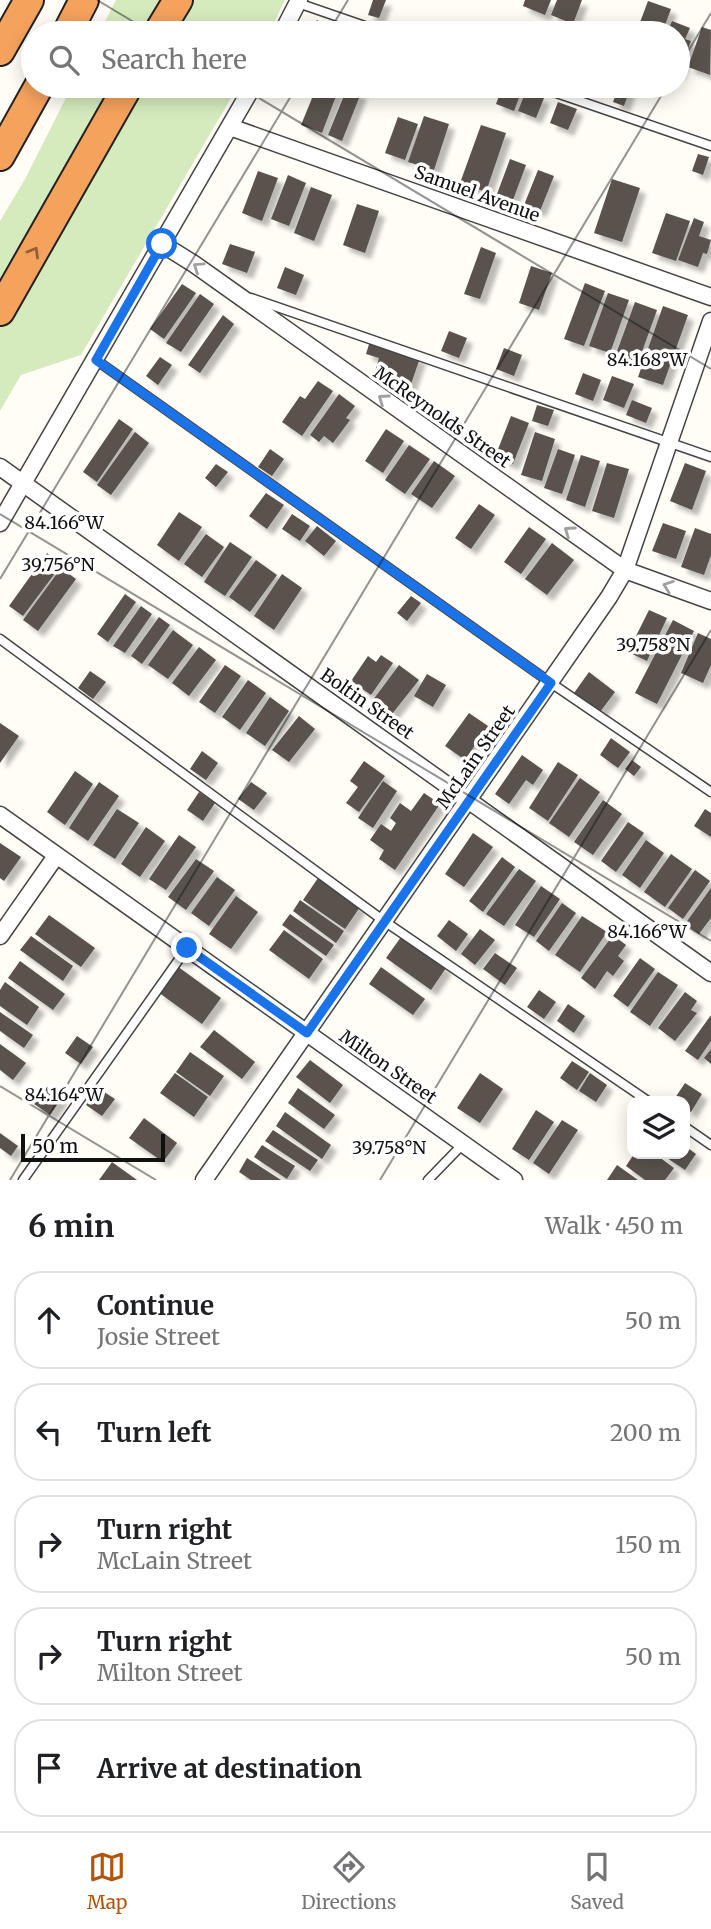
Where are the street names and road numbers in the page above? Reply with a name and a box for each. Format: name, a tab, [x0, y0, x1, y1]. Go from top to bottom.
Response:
street label: Samuel Avenue	[411, 160, 543, 227]
street label: McReynolds Street	[369, 361, 515, 473]
street label: Boltin Street	[316, 663, 418, 744]
street label: McLain Street	[431, 700, 520, 813]
street label: Milton Street	[335, 1025, 441, 1109]

